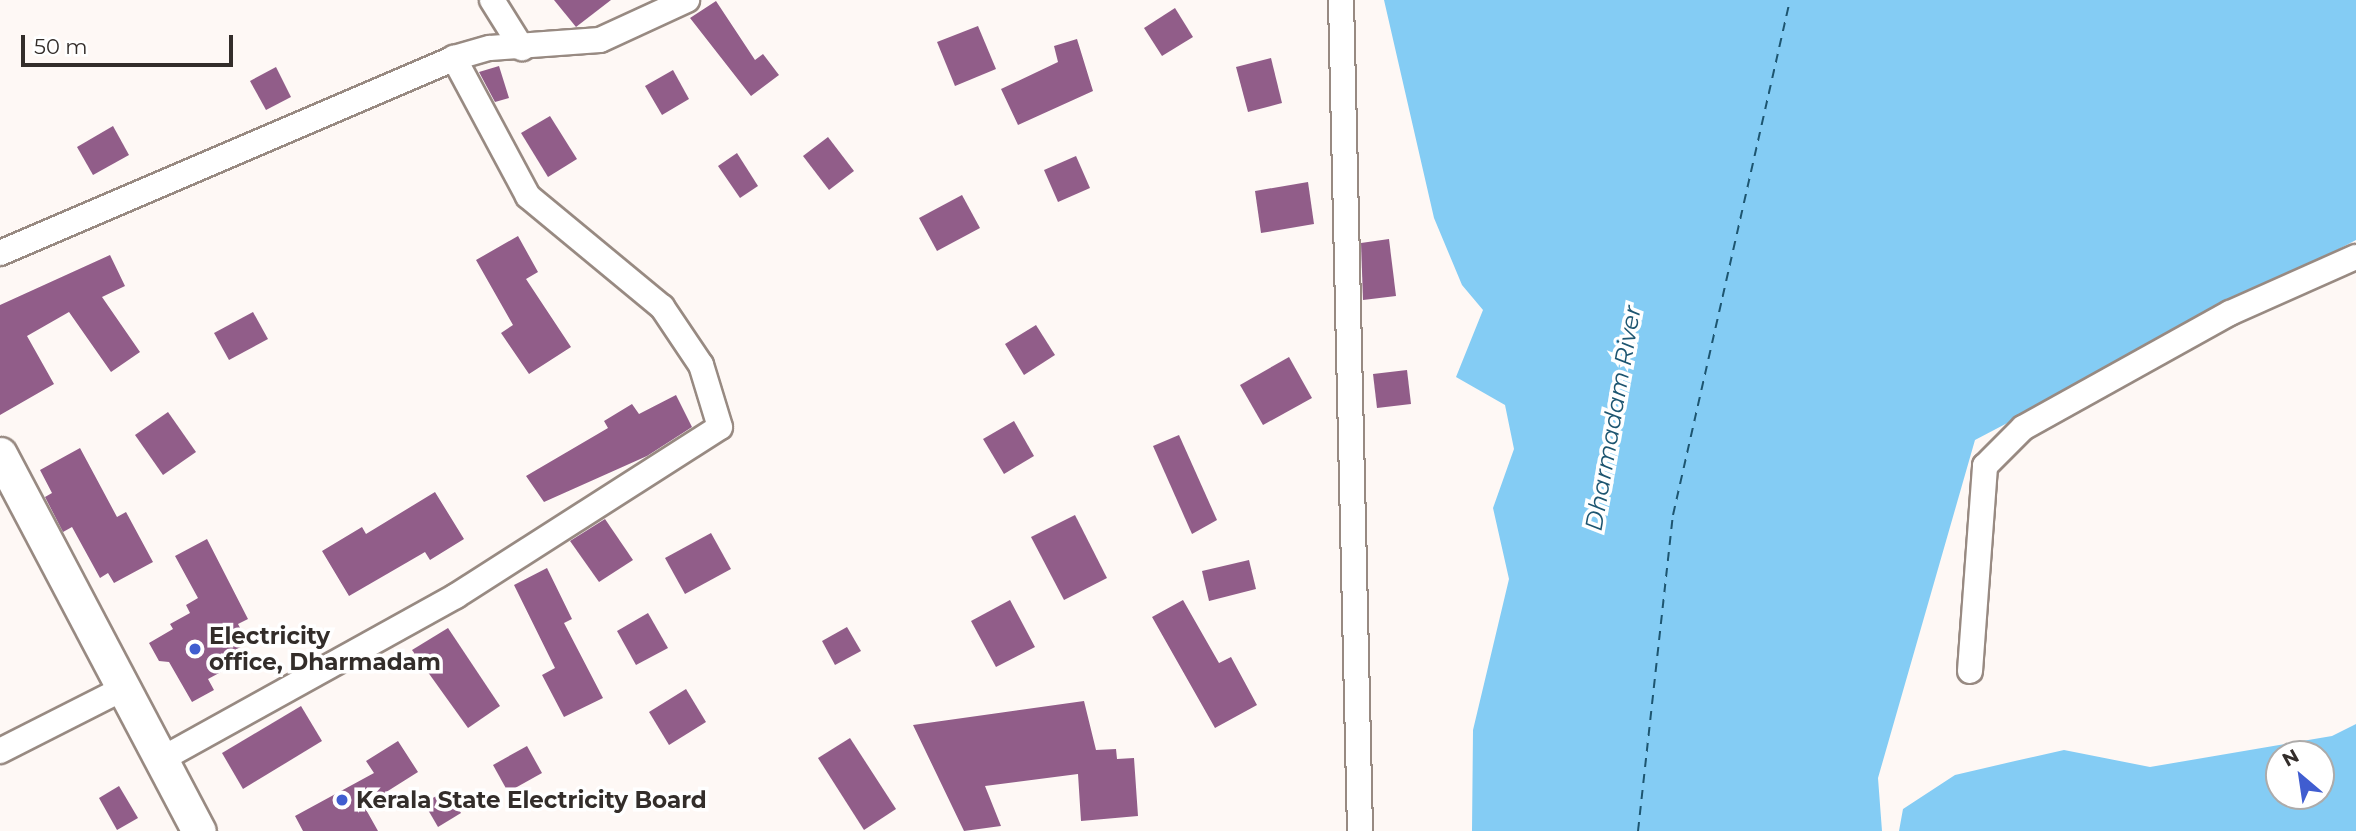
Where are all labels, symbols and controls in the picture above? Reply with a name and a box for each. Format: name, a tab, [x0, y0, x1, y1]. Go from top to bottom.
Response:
scale bar	[24, 21, 236, 65]
text: 50 m	[34, 34, 88, 59]
water label: Dharmadam River	[1579, 303, 1647, 533]
place label: Electricity office, Dharmadam	[209, 622, 441, 676]
marker: Electricity office, Dharmadam	[187, 641, 203, 657]
north arrow	[2265, 740, 2335, 810]
text: N	[2278, 744, 2303, 772]
place label: Kerala State Electricity Board	[356, 786, 707, 814]
marker: Kerala State Electricity Board	[334, 792, 350, 808]

